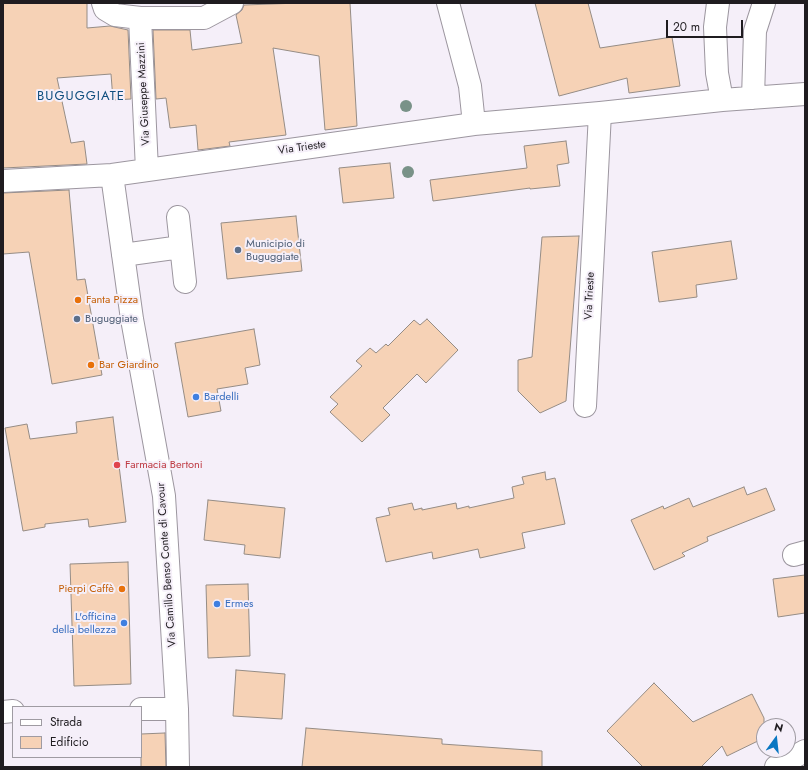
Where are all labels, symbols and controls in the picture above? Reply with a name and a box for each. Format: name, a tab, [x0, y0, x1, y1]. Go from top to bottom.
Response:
scale bar	[668, 12, 745, 38]
text: 20 m	[673, 18, 700, 36]
street label: Via Giuseppe Mazzini	[135, 42, 153, 146]
district label: BUGUGGIATE	[37, 89, 125, 105]
street label: Via Trieste	[277, 138, 327, 158]
place label: Municipio di Buguggiate	[246, 237, 305, 263]
marker: Municipio di Buguggiate	[233, 245, 243, 255]
street label: Via Trieste	[582, 272, 598, 320]
place label: Fanta Pizza	[86, 293, 138, 307]
marker: Fanta Pizza	[73, 295, 83, 305]
place label: Buguggiate	[85, 312, 138, 326]
marker: Buguggiate	[72, 314, 82, 324]
place label: Bar Giardino	[99, 358, 159, 372]
marker: Bar Giardino	[86, 360, 96, 370]
place label: Bardelli	[204, 390, 239, 404]
marker: Bardelli	[191, 392, 201, 402]
place label: Farmacia Bertoni	[125, 458, 203, 472]
marker: Farmacia Bertoni	[112, 460, 122, 470]
street label: Via Camillo Benso Conte di Cavour	[155, 482, 179, 648]
place label: Pierpi Caffè	[58, 582, 114, 596]
marker: Pierpi Caffè	[117, 584, 127, 594]
place label: Ermes	[225, 597, 254, 611]
marker: Ermes	[212, 599, 222, 609]
place label: L'officina della bellezza	[52, 610, 116, 636]
marker: L'officina della bellezza	[119, 618, 129, 628]
legend	[12, 706, 142, 758]
text: Strada	[50, 713, 82, 731]
north arrow	[756, 718, 796, 758]
text: N	[773, 719, 785, 736]
text: Edificio	[50, 733, 89, 751]

